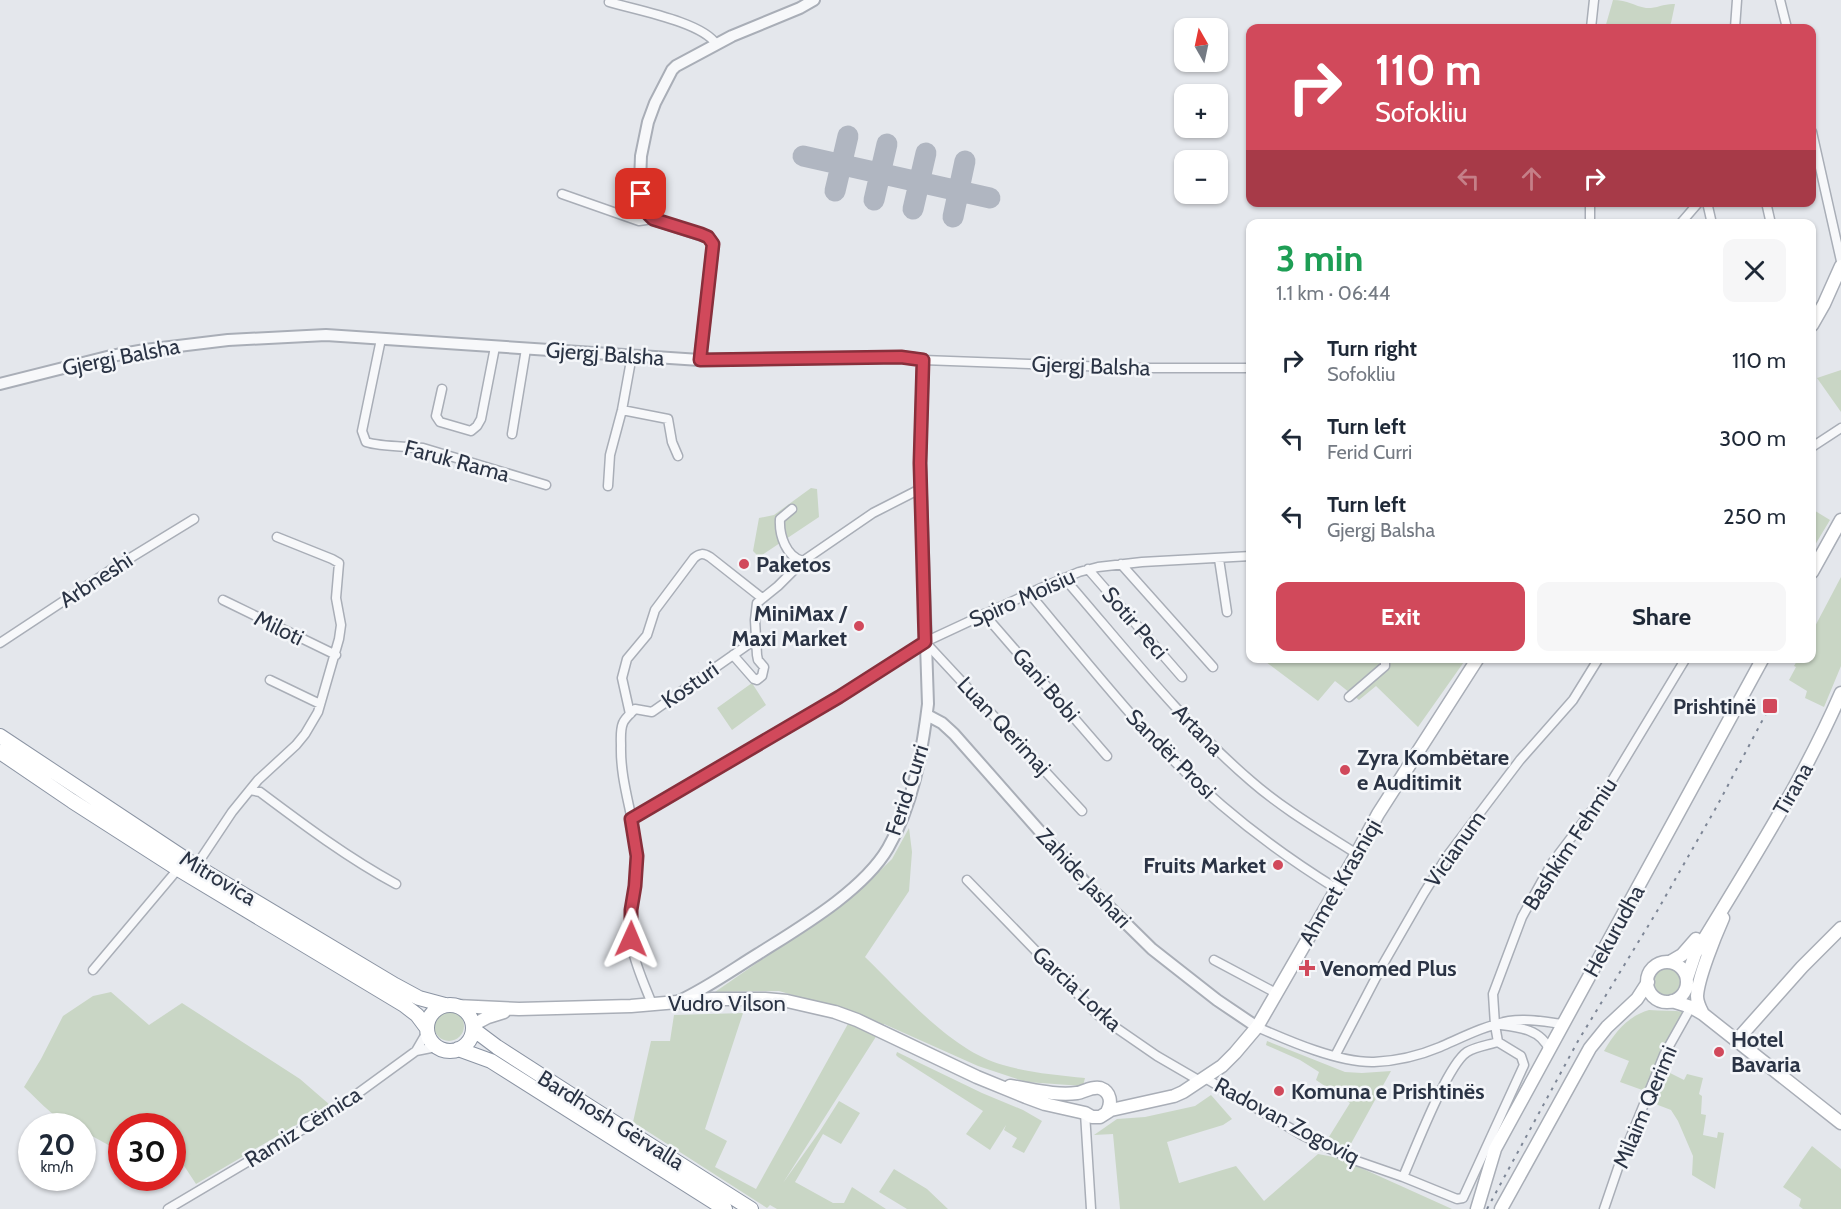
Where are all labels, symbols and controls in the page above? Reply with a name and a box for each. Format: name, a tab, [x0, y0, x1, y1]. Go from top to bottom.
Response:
north arrow	[1174, 18, 1228, 72]
map controls	[1174, 18, 1228, 204]
text: 110 m	[1375, 44, 1482, 96]
icon: right	[1276, 48, 1354, 126]
button: +	[1174, 84, 1228, 138]
text: Sofokliu	[1375, 96, 1467, 129]
button: −	[1174, 150, 1228, 204]
icon: left	[1452, 162, 1485, 195]
icon: ahead	[1515, 162, 1548, 195]
icon: right	[1578, 162, 1611, 195]
pin	[615, 168, 666, 219]
icon: arrive	[624, 177, 657, 210]
text: 3 min	[1276, 236, 1363, 280]
button: close	[1723, 239, 1786, 302]
text: 1.1 km · 06:44	[1276, 281, 1390, 305]
street label: Gjergj Balsha	[60, 332, 182, 382]
text: Turn right	[1327, 335, 1417, 362]
street label: Gjergj Balsha	[545, 336, 666, 372]
icon: right	[1276, 344, 1309, 377]
text: 110 m	[1732, 347, 1786, 374]
street label: Gjergj Balsha	[1031, 350, 1151, 382]
text: Sofokliu	[1327, 362, 1395, 386]
text: Turn left	[1327, 413, 1406, 440]
icon: left	[1276, 422, 1309, 455]
text: 300 m	[1719, 425, 1786, 452]
street label: Faruk Rama	[402, 434, 513, 488]
text: Ferid Curri	[1327, 440, 1412, 464]
text: Turn left	[1327, 491, 1406, 518]
icon: left	[1276, 500, 1309, 533]
text: 250 m	[1723, 503, 1786, 530]
text: Gjergj Balsha	[1327, 518, 1435, 542]
street label: Arbneshi	[54, 546, 138, 614]
place label: Paketos	[756, 551, 831, 578]
marker: Paketos	[737, 557, 751, 571]
street label: Spiro Moisiu	[965, 563, 1079, 633]
street label: Sotir Peci	[1096, 581, 1174, 665]
button: Exit	[1276, 582, 1525, 651]
button: Share	[1537, 582, 1786, 651]
place label: MiniMax / Maxi Market	[731, 600, 848, 652]
street label: Miloti	[250, 605, 308, 651]
marker: MiniMax / Maxi Market	[852, 619, 866, 633]
street label: Gani Bobi	[1006, 642, 1086, 728]
street label: Kosturi	[656, 656, 724, 714]
street label: Luan Qerimaj	[952, 671, 1056, 781]
place label: Prishtinë	[1673, 693, 1756, 720]
marker: Prishtinë	[1761, 697, 1779, 715]
street label: Artana	[1167, 699, 1229, 762]
street label: Sandër Prosi	[1120, 703, 1222, 805]
street label: Ferid Curri	[880, 741, 934, 839]
place label: Zyra Kombëtare e Auditimit	[1357, 744, 1509, 796]
street label: Tirana	[1767, 757, 1819, 820]
marker: Zyra Kombëtare e Auditimit	[1338, 763, 1352, 777]
street label: Bashkim Fehmiu	[1517, 773, 1623, 915]
street label: Vicianum	[1419, 805, 1491, 893]
street label: Ahmet Krasniqi	[1293, 814, 1387, 950]
street label: Zahide Jashari	[1031, 823, 1137, 933]
street label: Mitrovica	[175, 845, 261, 912]
place label: Fruits Market	[1143, 852, 1266, 879]
marker: Fruits Market	[1271, 858, 1285, 872]
street label: Hekurudha	[1578, 880, 1651, 982]
position arrow	[599, 907, 663, 971]
street label: Garcia Lorka	[1027, 941, 1128, 1037]
place label: Venomed Plus	[1320, 955, 1457, 982]
marker: Venomed Plus	[1298, 959, 1316, 977]
street label: Vudro Vilson	[668, 990, 786, 1017]
place label: Hotel Bavaria	[1731, 1026, 1801, 1078]
street label: Milaim Qerimi	[1607, 1042, 1683, 1172]
marker: Hotel Bavaria	[1712, 1045, 1726, 1059]
street label: Bardhosh Gërvalla	[533, 1064, 690, 1176]
street label: Radovan Zogoviq	[1210, 1071, 1364, 1171]
place label: Komuna e Prishtinës	[1291, 1078, 1484, 1105]
street label: Ramiz Cërnica	[240, 1080, 366, 1173]
marker: Komuna e Prishtinës	[1272, 1084, 1286, 1098]
speed limit sign: 30	[108, 1113, 186, 1191]
text: 20	[38, 1126, 76, 1163]
text: km/h	[41, 1158, 73, 1176]

